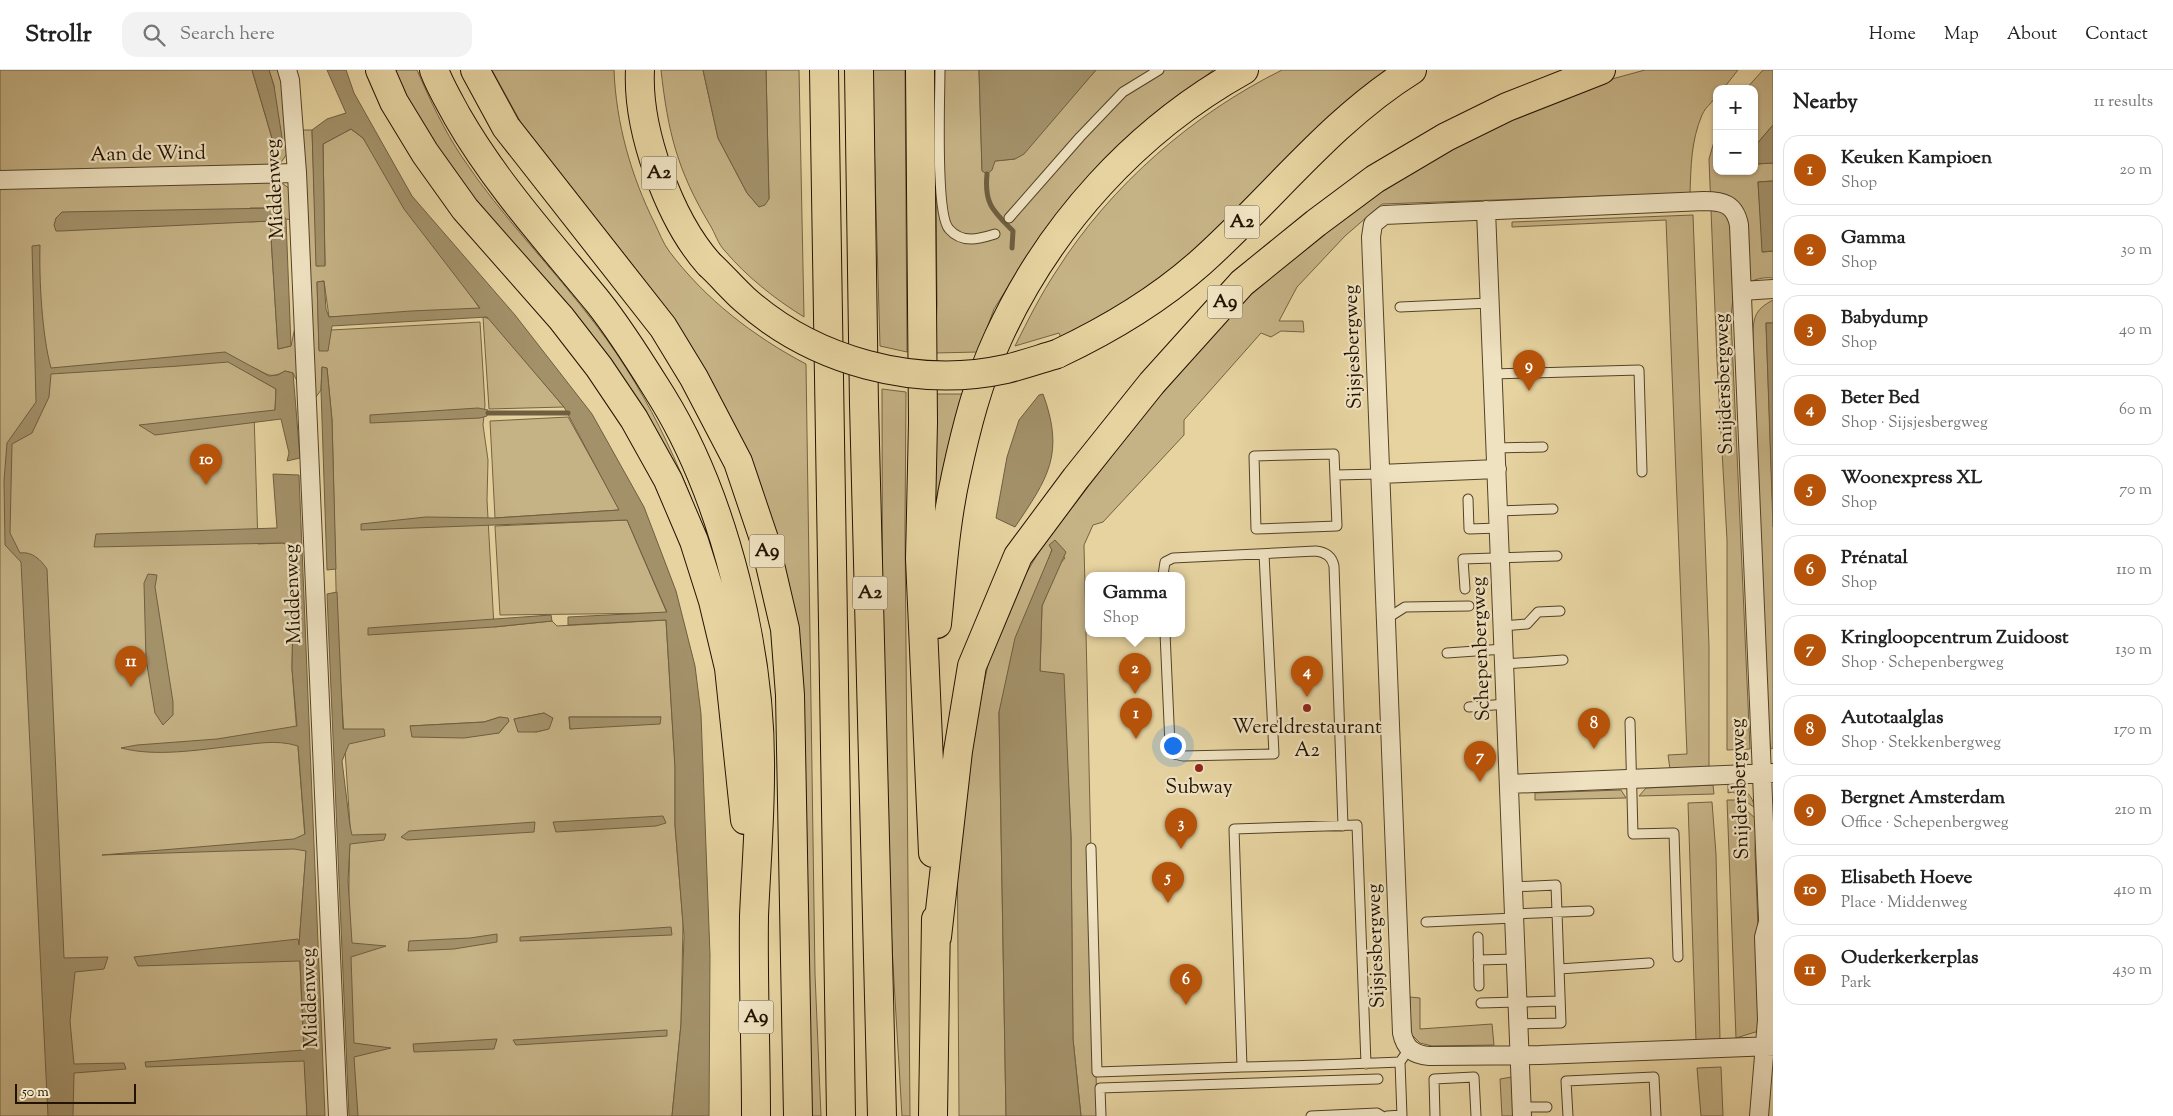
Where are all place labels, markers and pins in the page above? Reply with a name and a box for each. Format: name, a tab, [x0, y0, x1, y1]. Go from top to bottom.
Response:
pin: 9	[1513, 350, 1545, 391]
pin: 10	[190, 444, 222, 485]
pin: 11	[115, 646, 147, 687]
pin: 2	[1119, 653, 1151, 694]
pin: 4	[1291, 656, 1323, 697]
pin: 1	[1120, 698, 1152, 739]
marker: Wereldrestaurant A2	[1301, 702, 1313, 714]
pin: 8	[1578, 708, 1610, 749]
place label: Wereldrestaurant A2	[1232, 714, 1382, 766]
pin: 7	[1464, 741, 1496, 782]
marker: Subway	[1193, 762, 1205, 774]
place label: Subway	[1165, 774, 1233, 803]
pin: 3	[1165, 808, 1197, 849]
pin: 5	[1152, 862, 1184, 903]
pin: 6	[1170, 964, 1202, 1005]

